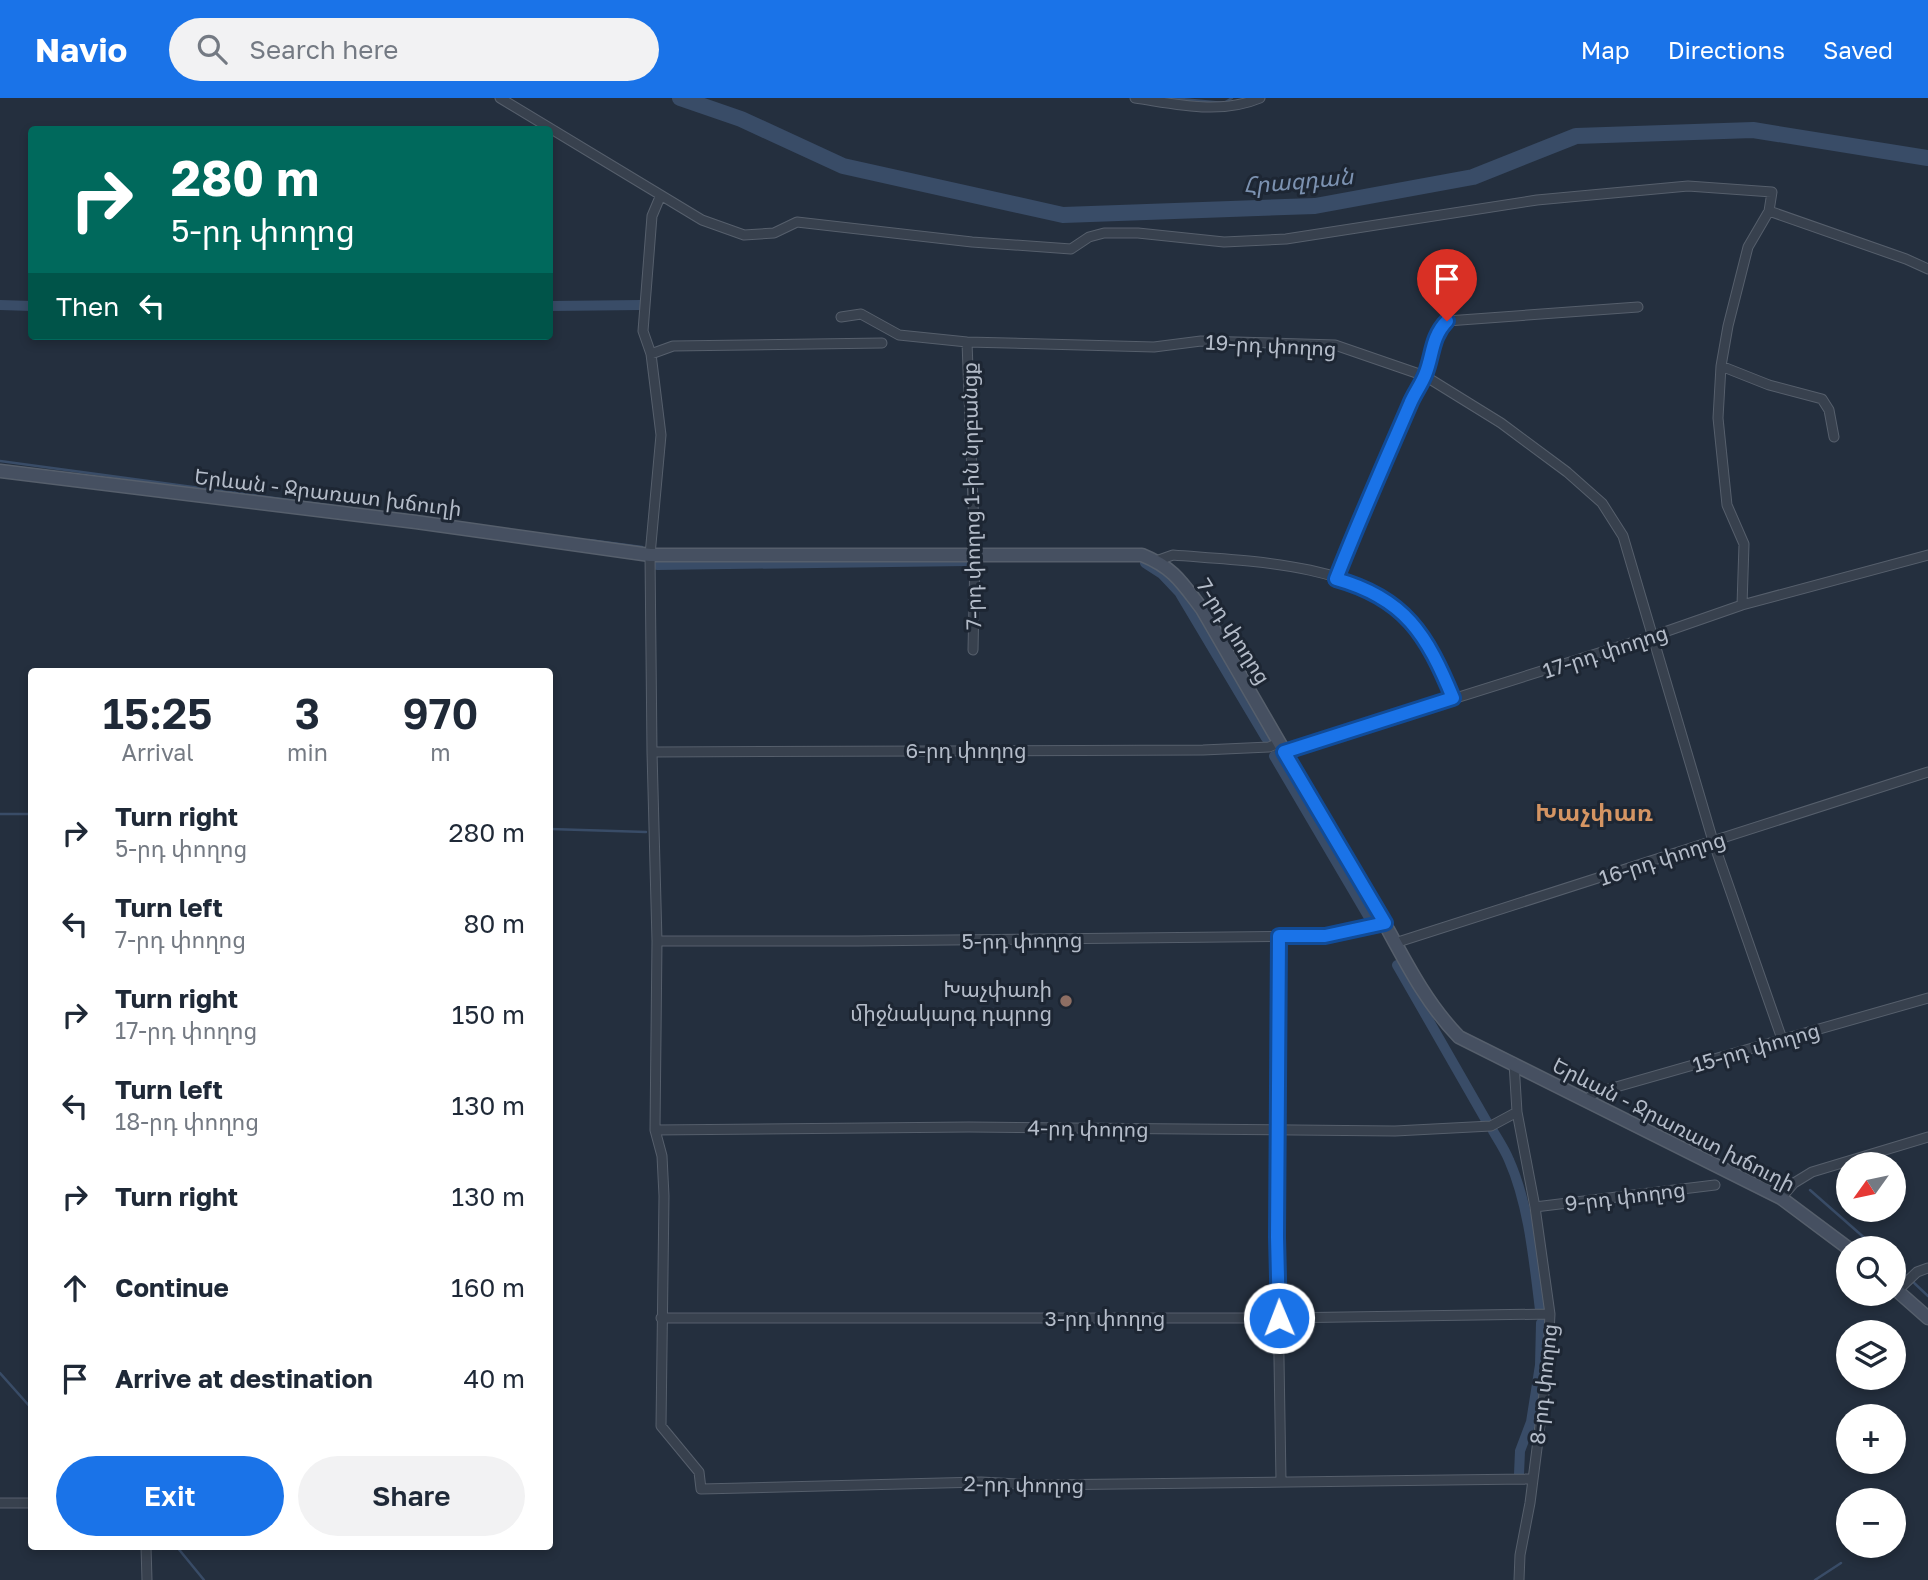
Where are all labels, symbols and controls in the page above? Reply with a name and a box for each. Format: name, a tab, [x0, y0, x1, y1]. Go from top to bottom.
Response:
search box	[169, 18, 659, 81]
text: Navio	[35, 30, 127, 69]
icon: search	[193, 30, 231, 68]
text: Search here	[249, 34, 398, 65]
text: Map	[1581, 35, 1630, 64]
text: Directions	[1668, 35, 1785, 64]
text: Saved	[1823, 35, 1893, 64]
text: 280 m	[171, 148, 319, 207]
icon: right	[56, 154, 147, 245]
water label: Հրազդան	[1242, 161, 1355, 200]
text: 5-րդ փողոց	[171, 211, 355, 249]
pin	[1417, 249, 1477, 321]
icon: arrive	[1428, 260, 1466, 298]
icon: left	[133, 287, 171, 325]
text: Then	[56, 291, 119, 322]
street label: 19-րդ փողոց	[1205, 329, 1337, 361]
street label: 7-րդ փողոց 1-ին նրբանցք	[956, 362, 986, 630]
street label: Երևան - Ջրառատ խճուղի	[193, 463, 463, 521]
street label: 7-րդ փողոց	[1191, 573, 1277, 689]
street label: 17-րդ փողոց	[1539, 619, 1671, 683]
text: 15:25	[103, 688, 212, 738]
text: 3	[295, 688, 320, 738]
text: 970	[403, 688, 478, 738]
street label: 6-րդ փողոց	[905, 737, 1027, 763]
text: Arrival	[122, 738, 194, 766]
text: min	[287, 738, 328, 766]
text: m	[430, 738, 451, 766]
district label: Խաչփառ	[1535, 797, 1653, 827]
text: Turn right	[115, 801, 238, 832]
icon: right	[56, 814, 94, 852]
text: 280 m	[448, 817, 525, 848]
street label: 16-րդ փողոց	[1596, 825, 1728, 891]
text: 5-րդ փողոց	[115, 834, 247, 862]
text: Turn left	[115, 892, 223, 923]
icon: left	[56, 905, 94, 943]
text: 80 m	[464, 908, 525, 939]
text: 7-րդ փողոց	[115, 925, 246, 953]
street label: 5-րդ փողոց	[961, 926, 1083, 954]
place label: Խաչփառի միջնակարգ դպրոց	[850, 976, 1052, 1026]
text: Turn right	[115, 983, 238, 1014]
marker: Խաչփառի միջնակարգ դպրոց	[1058, 993, 1074, 1009]
icon: right	[56, 996, 94, 1034]
text: 150 m	[452, 999, 525, 1030]
text: 17-րդ փողոց	[115, 1016, 257, 1044]
street label: 15-րդ փողոց	[1690, 1016, 1822, 1078]
street label: Երևան - Ջրառատ խճուղի	[1548, 1051, 1800, 1197]
text: Turn left	[115, 1074, 223, 1105]
icon: left	[56, 1087, 94, 1125]
text: 130 m	[452, 1090, 525, 1121]
text: 18-րդ փողոց	[115, 1107, 259, 1135]
street label: 4-րդ փողոց	[1027, 1114, 1149, 1142]
north arrow	[1836, 1152, 1906, 1222]
map controls	[1836, 1152, 1906, 1558]
street label: 9-րդ փողոց	[1563, 1176, 1687, 1216]
icon: right	[56, 1178, 94, 1216]
text: Turn right	[115, 1181, 238, 1212]
text: 130 m	[452, 1181, 525, 1212]
button: search	[1836, 1236, 1906, 1306]
icon: ahead	[56, 1269, 94, 1307]
text: Continue	[115, 1272, 229, 1303]
text: 160 m	[451, 1272, 525, 1303]
position arrow	[1242, 1281, 1316, 1355]
street label: 3-րդ փողոց	[1045, 1305, 1165, 1331]
button: layers	[1836, 1320, 1906, 1390]
street label: 8-րդ փողոց	[1524, 1322, 1562, 1446]
icon: arrive	[56, 1360, 94, 1398]
text: Arrive at destination	[115, 1363, 373, 1394]
text: 40 m	[464, 1363, 525, 1394]
button: +	[1836, 1404, 1906, 1474]
button: Exit	[56, 1456, 284, 1536]
button: Share	[298, 1456, 525, 1536]
street label: 2-րդ փողոց	[963, 1470, 1085, 1498]
button: −	[1836, 1488, 1906, 1558]

